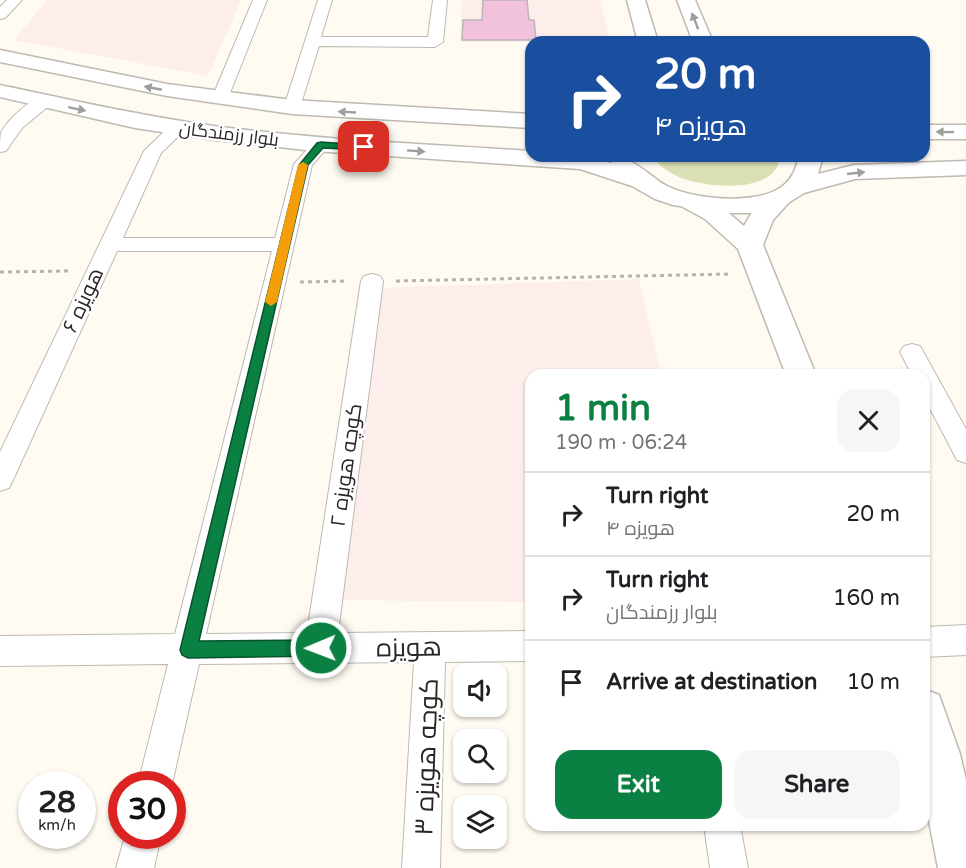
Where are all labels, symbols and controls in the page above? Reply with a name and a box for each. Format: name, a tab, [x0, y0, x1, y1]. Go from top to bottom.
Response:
one-way arrow	[689, 12, 699, 30]
text: 20 m	[654, 49, 756, 100]
icon: right	[555, 60, 633, 138]
one-way arrow	[144, 83, 163, 92]
one-way arrow	[68, 105, 87, 114]
one-way arrow	[337, 107, 356, 116]
text: هویزه ۴	[654, 110, 747, 143]
street label: بلوار رزمندگان	[178, 117, 280, 151]
pin	[338, 121, 389, 172]
one-way arrow	[935, 127, 954, 137]
icon: arrive	[347, 130, 380, 163]
one-way arrow	[407, 146, 426, 156]
one-way arrow	[847, 168, 866, 177]
street label: هویزه ۶	[58, 264, 109, 337]
text: 1 min	[555, 387, 651, 430]
button: close	[837, 389, 900, 452]
street label: کوچه هویزه ۲	[325, 402, 368, 528]
text: 190 m · 06:24	[555, 431, 687, 455]
text: Turn right	[606, 483, 708, 509]
icon: right	[555, 498, 588, 531]
text: 20 m	[846, 501, 900, 527]
text: هویزه ۴	[606, 517, 675, 541]
text: Turn right	[606, 567, 708, 593]
icon: right	[555, 582, 588, 615]
text: 160 m	[833, 585, 900, 611]
text: بلوار رزمندگان	[606, 601, 718, 625]
position arrow	[289, 616, 353, 680]
street label: هویزه	[376, 631, 442, 664]
map controls	[453, 663, 507, 849]
button: sound	[453, 663, 507, 717]
icon: arrive	[555, 666, 588, 699]
text: Arrive at destination	[606, 669, 817, 695]
text: 10 m	[846, 669, 900, 695]
street label: کوچه هویزه ۳	[408, 678, 446, 836]
button: search	[453, 729, 507, 783]
button: Exit	[555, 750, 722, 819]
button: Share	[734, 750, 900, 819]
speed limit sign: 30	[108, 771, 186, 849]
text: 28	[38, 784, 76, 821]
button: layers	[453, 795, 507, 849]
text: km/h	[38, 816, 76, 834]

